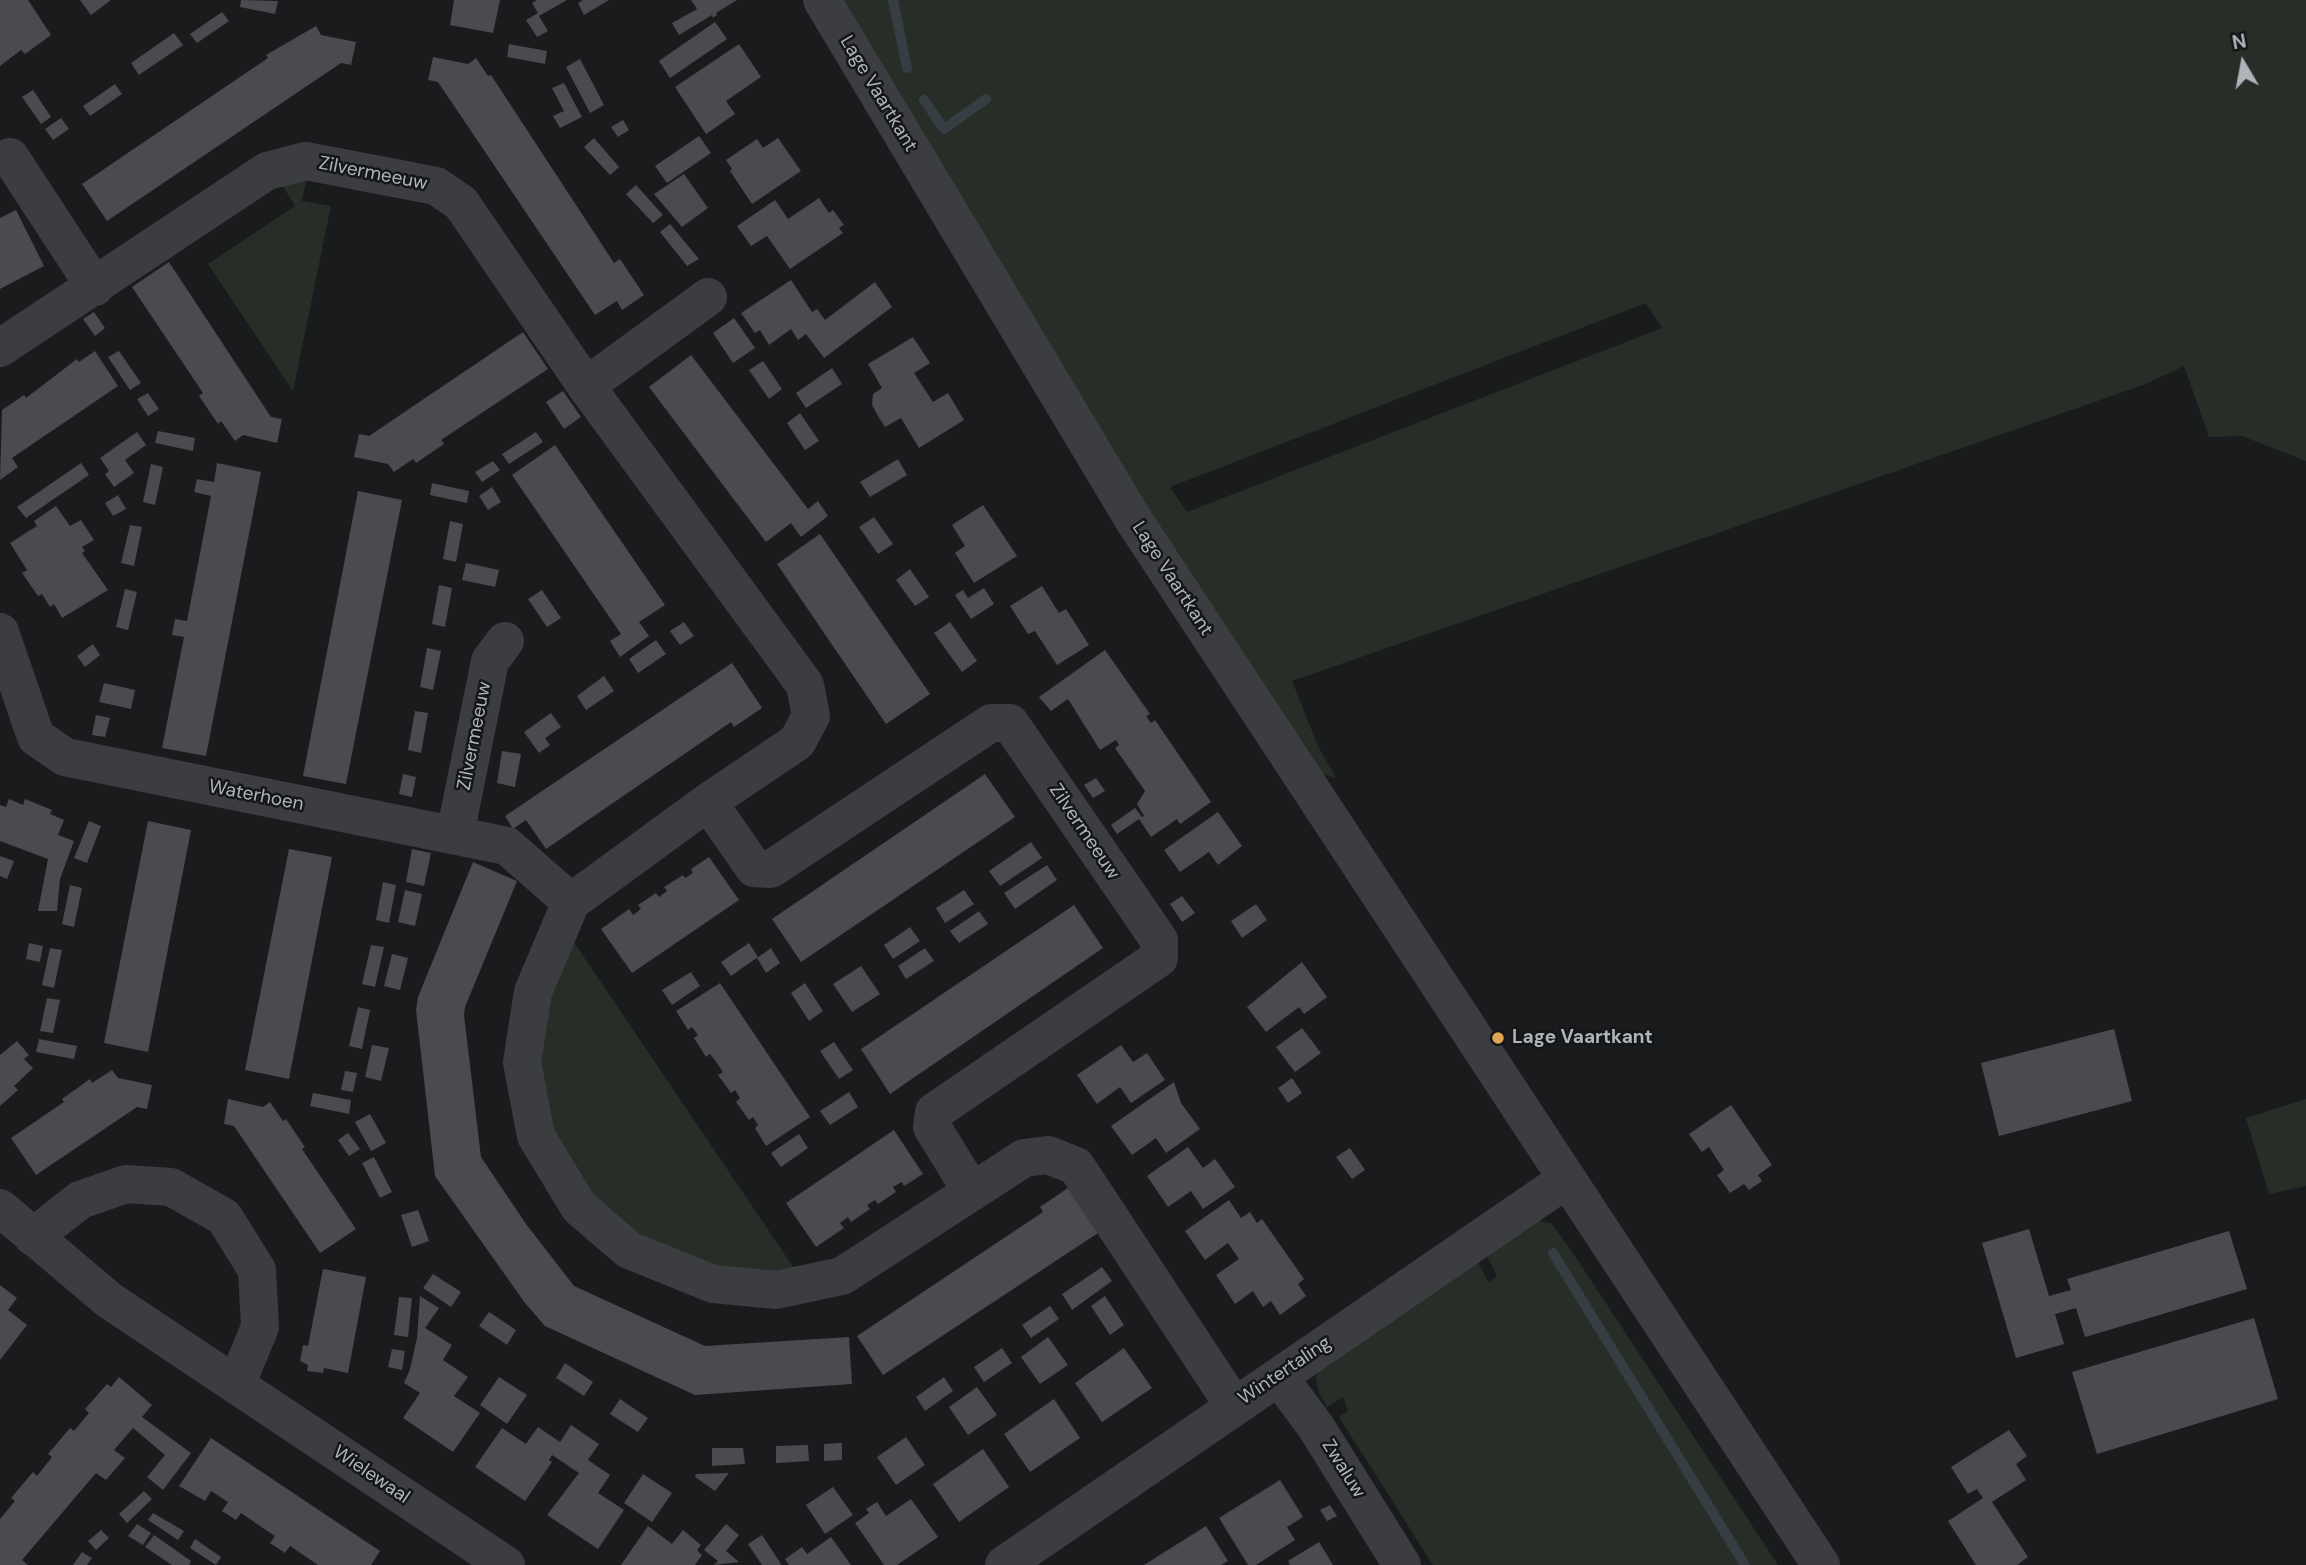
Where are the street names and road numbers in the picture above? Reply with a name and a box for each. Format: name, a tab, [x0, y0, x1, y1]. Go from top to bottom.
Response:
street label: Lage Vaartkant	[834, 32, 922, 156]
street label: Zilvermeeuw	[317, 152, 429, 196]
street label: Lage Vaartkant	[1127, 518, 1217, 640]
street label: Zilvermeeuw	[453, 680, 497, 792]
street label: Waterhoen	[206, 776, 306, 816]
street label: Zilvermeeuw	[1044, 780, 1124, 884]
street label: Wintertaling	[1234, 1332, 1336, 1410]
street label: Zwaluw	[1316, 1436, 1370, 1502]
street label: Wielewaal	[328, 1441, 414, 1509]

